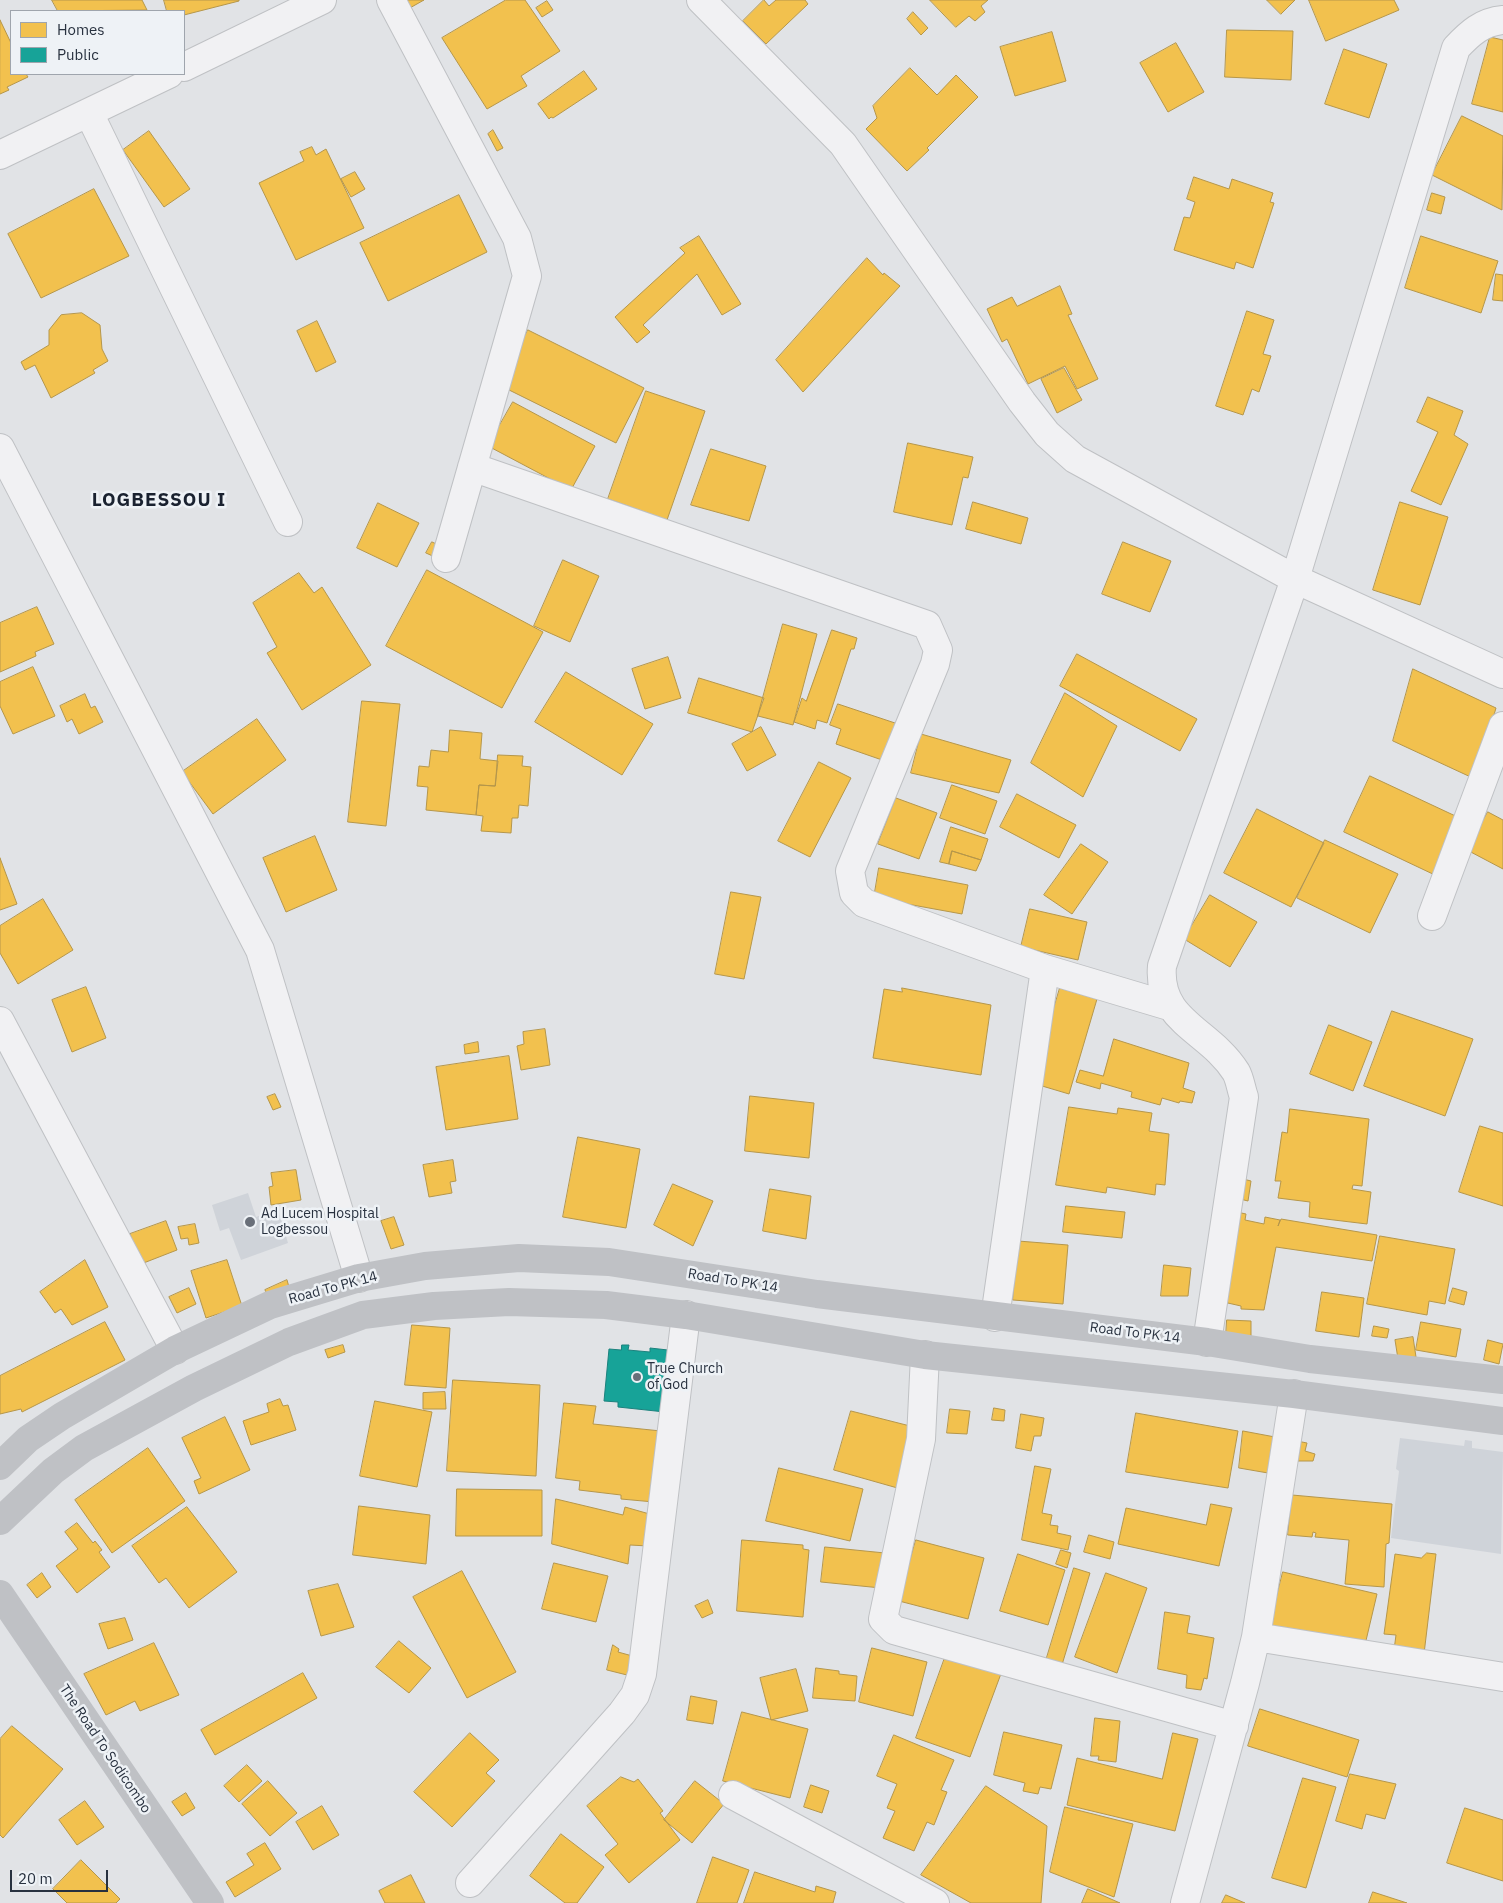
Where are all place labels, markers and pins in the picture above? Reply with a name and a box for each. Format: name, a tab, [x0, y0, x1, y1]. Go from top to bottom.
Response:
place label: Ad Lucem Hospital Logbessou	[261, 1206, 379, 1238]
marker: Ad Lucem Hospital Logbessou	[243, 1215, 257, 1229]
place label: True Church of God	[647, 1361, 723, 1394]
marker: True Church of God	[631, 1371, 643, 1383]

